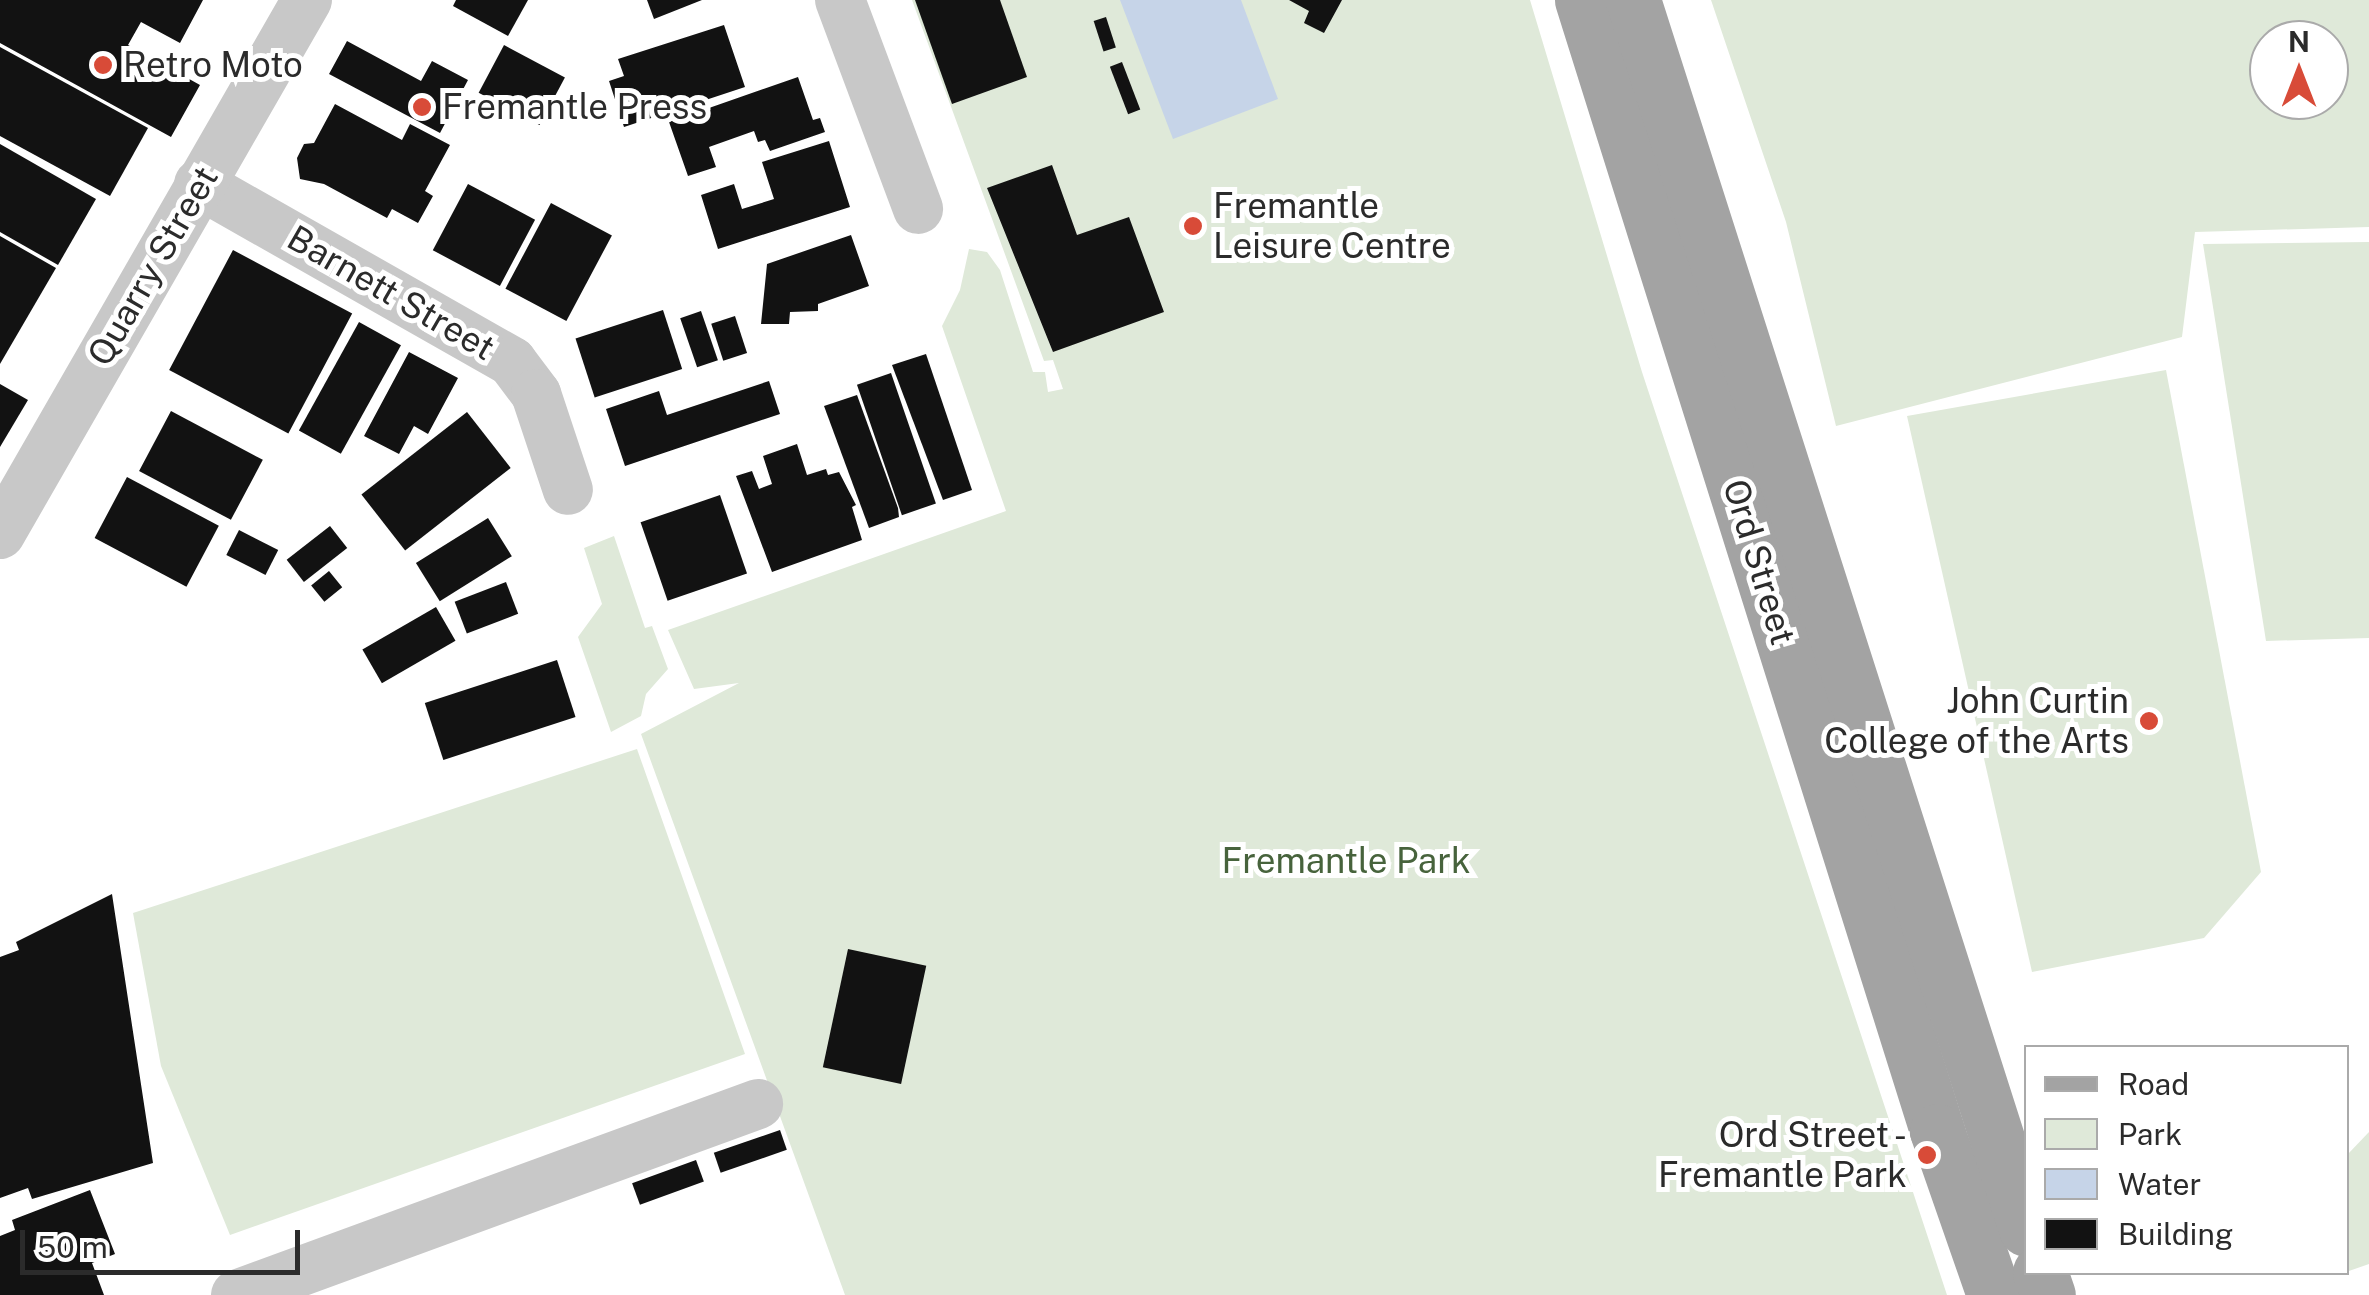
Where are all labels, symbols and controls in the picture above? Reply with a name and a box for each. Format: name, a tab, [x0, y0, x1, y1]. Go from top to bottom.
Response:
north arrow	[2249, 20, 2349, 120]
text: N	[2288, 25, 2310, 58]
place label: Retro Moto	[123, 44, 303, 86]
marker: Retro Moto	[92, 54, 114, 76]
place label: Fremantle Press	[442, 86, 707, 128]
marker: Fremantle Press	[411, 96, 433, 118]
street label: Quarry Street	[79, 159, 227, 373]
place label: Fremantle Leisure Centre	[1213, 185, 1451, 267]
marker: Fremantle Leisure Centre	[1182, 215, 1204, 237]
street label: Barnett Street	[280, 217, 502, 369]
street label: Ord Street	[1714, 474, 1804, 650]
place label: John Curtin College of the Arts	[1823, 680, 2129, 762]
marker: John Curtin College of the Arts	[2138, 710, 2160, 732]
park label: Fremantle Park	[1221, 840, 1471, 882]
legend	[2024, 1045, 2349, 1275]
text: Road	[2118, 1066, 2189, 1102]
place label: Ord Street - Fremantle Park	[1658, 1114, 1907, 1196]
text: Park	[2118, 1116, 2182, 1152]
marker: Ord Street - Fremantle Park	[1916, 1144, 1938, 1166]
text: Water	[2118, 1166, 2201, 1202]
scale bar	[25, 1210, 305, 1272]
text: Building	[2118, 1216, 2233, 1252]
text: 50 m	[37, 1229, 108, 1265]

